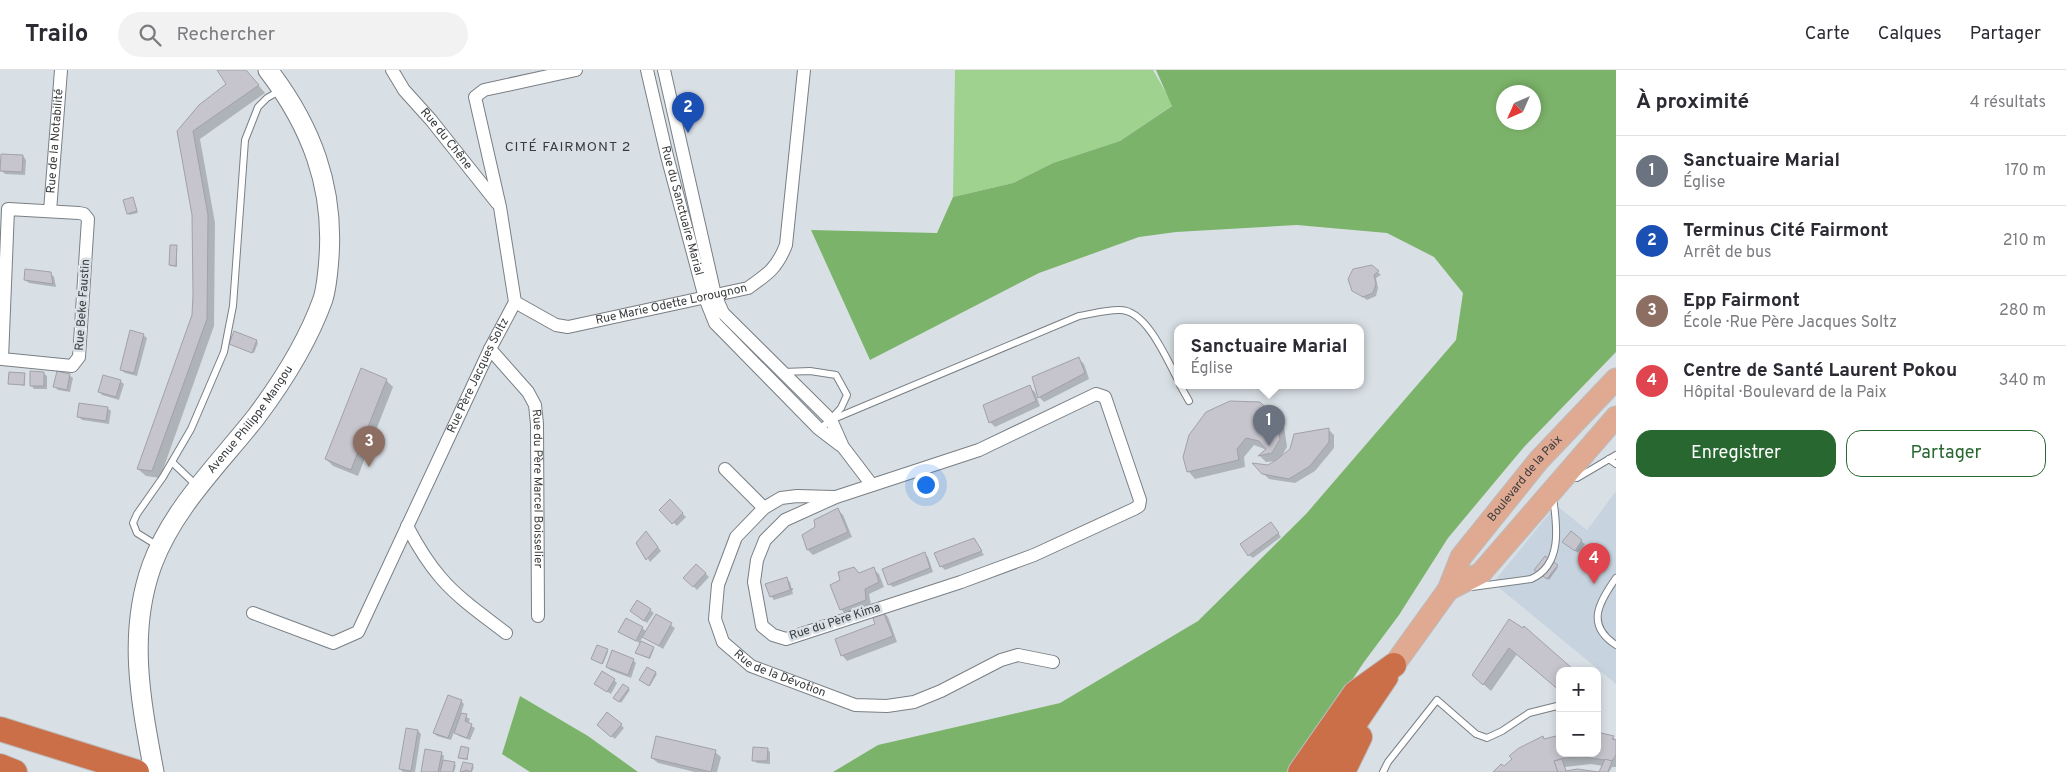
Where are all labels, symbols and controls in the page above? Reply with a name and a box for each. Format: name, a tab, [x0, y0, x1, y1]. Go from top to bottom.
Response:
search box	[118, 12, 468, 57]
text: Trailo	[25, 20, 88, 50]
icon: search	[136, 21, 164, 49]
text: Rechercher	[176, 23, 275, 47]
text: Carte	[1805, 23, 1850, 46]
text: Calques	[1878, 23, 1942, 46]
text: Partager	[1970, 23, 2041, 46]
north arrow	[1496, 85, 1541, 130]
street label: Rue de la Notabilité	[43, 88, 68, 194]
text: À proximité	[1636, 89, 1749, 116]
pin: 2	[672, 92, 704, 133]
text: 4 résultats	[1970, 93, 2046, 113]
street label: Rue du Chêne	[416, 105, 476, 173]
district label: CITÉ FAIRMONT 2	[505, 138, 631, 156]
street label: Rue du Sanctuaire Marial	[657, 144, 707, 277]
text: Sanctuaire Marial	[1683, 149, 1840, 173]
text: 1	[1649, 161, 1655, 181]
text: 170 m	[2005, 161, 2046, 181]
text: Église	[1683, 173, 1725, 193]
text: Terminus Cité Fairmont	[1683, 219, 1889, 243]
text: 2	[1647, 231, 1657, 251]
text: 210 m	[2003, 231, 2046, 251]
text: Arrêt de bus	[1683, 243, 1772, 263]
street label: Rue Beke Faustin	[72, 259, 94, 351]
street label: Rue Marie Odette Lorougnon	[594, 280, 749, 329]
text: Epp Fairmont	[1683, 289, 1800, 313]
text: 3	[1647, 301, 1657, 321]
text: 280 m	[1999, 301, 2046, 321]
text: École · Rue Père Jacques Soltz	[1683, 313, 1897, 333]
street label: Rue Père Jacques Soltz	[444, 315, 513, 436]
popup	[1174, 324, 1364, 389]
text: Sanctuaire Marial	[1191, 335, 1347, 359]
text: Église	[1191, 359, 1233, 379]
text: Centre de Santé Laurent Pokou	[1683, 359, 1957, 383]
street label: Avenue Philippe Mangou	[204, 363, 297, 477]
text: 4	[1647, 371, 1657, 391]
text: 340 m	[1999, 371, 2046, 391]
text: Hôpital · Boulevard de la Paix	[1683, 383, 1887, 403]
pin: 1	[1253, 405, 1285, 446]
street label: Rue du Père Marcel Boisselier	[527, 408, 546, 569]
pin: 3	[353, 426, 385, 467]
button: Enregistrer	[1636, 430, 1836, 477]
button: Partager	[1846, 430, 2046, 477]
street label: Boulevard de la Paix	[1484, 432, 1566, 525]
your location	[913, 472, 939, 498]
pin: 4	[1578, 543, 1610, 584]
street label: Rue du Père Kima	[787, 600, 883, 644]
street label: Rue de la Dévotion	[730, 646, 828, 701]
map controls	[1556, 667, 1601, 757]
button: +	[1556, 667, 1601, 712]
button: −	[1556, 712, 1601, 757]

